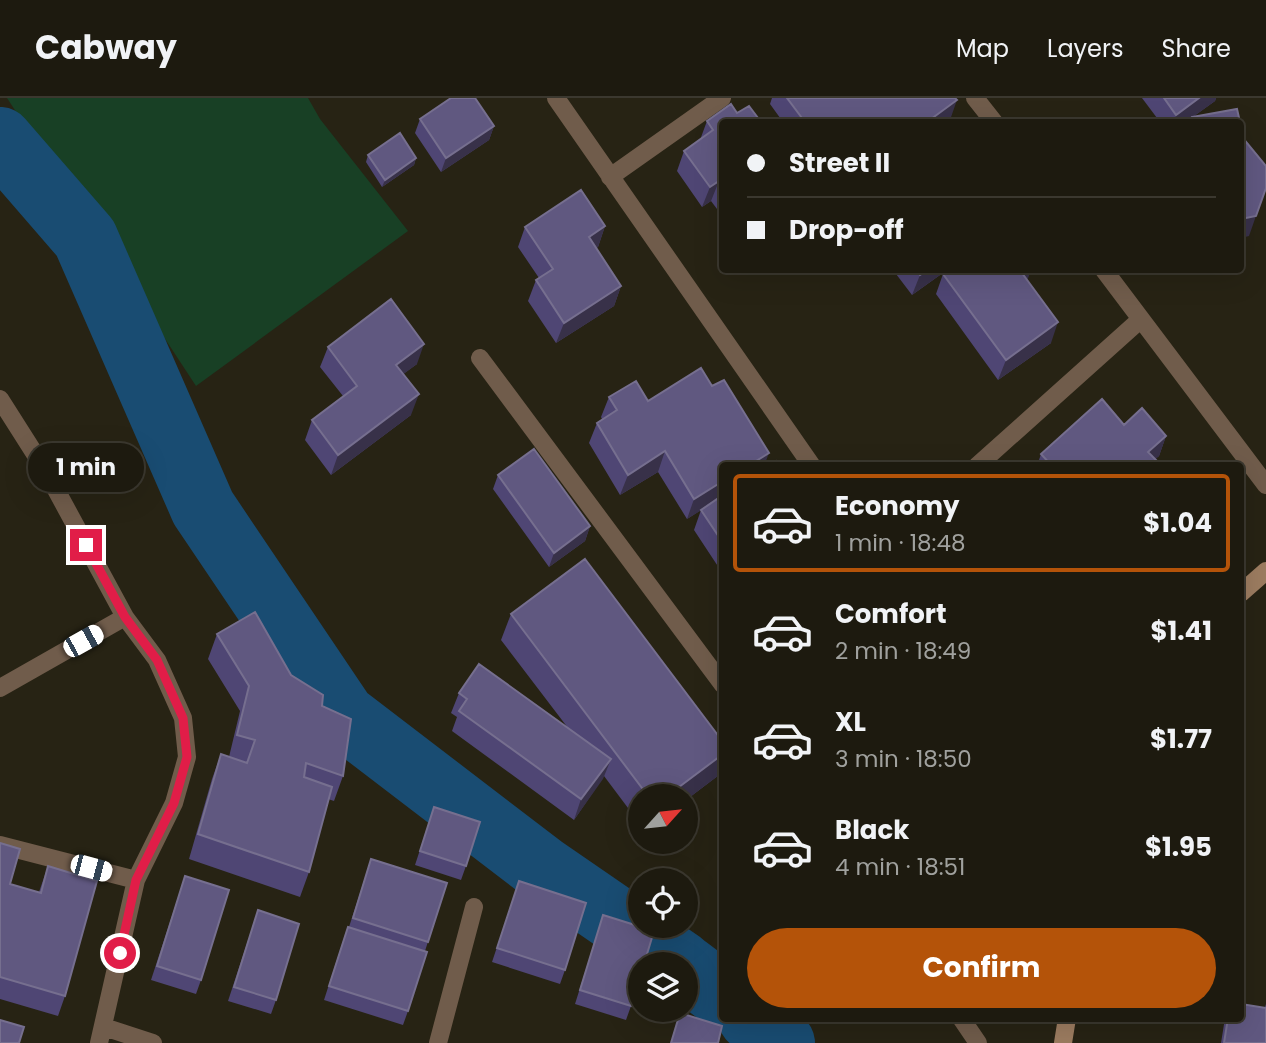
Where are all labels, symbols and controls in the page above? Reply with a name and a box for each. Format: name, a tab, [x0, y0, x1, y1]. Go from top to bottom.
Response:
text: Cabway	[35, 24, 177, 71]
text: Map	[956, 32, 1009, 65]
text: Layers	[1047, 32, 1123, 65]
text: Share	[1161, 32, 1231, 65]
text: Street II	[789, 145, 890, 181]
text: Drop-off	[789, 212, 904, 248]
callout: 1 min	[28, 444, 144, 492]
text: 1 min	[56, 451, 116, 483]
text: Economy	[835, 488, 959, 524]
icon: car	[751, 492, 814, 555]
text: $1.04	[1143, 505, 1212, 541]
text: 1 min · 18:48	[835, 527, 965, 559]
route end	[70, 529, 102, 561]
text: Comfort	[835, 596, 947, 632]
icon: car	[751, 600, 814, 663]
text: $1.41	[1150, 613, 1212, 649]
car	[60, 622, 107, 660]
text: 2 min · 18:49	[835, 635, 971, 667]
text: XL	[835, 704, 866, 740]
icon: car	[751, 708, 814, 771]
text: $1.77	[1150, 721, 1212, 757]
text: 3 min · 18:50	[835, 743, 972, 775]
north arrow	[628, 784, 698, 854]
map controls	[628, 784, 698, 1022]
text: Black	[835, 812, 909, 848]
icon: car	[751, 816, 814, 879]
text: $1.95	[1145, 829, 1212, 865]
text: 4 min · 18:51	[835, 851, 965, 883]
car	[68, 852, 115, 884]
button: locate	[628, 868, 698, 938]
button: Confirm	[747, 928, 1216, 1008]
route start	[104, 937, 136, 969]
button: layers	[628, 952, 698, 1022]

